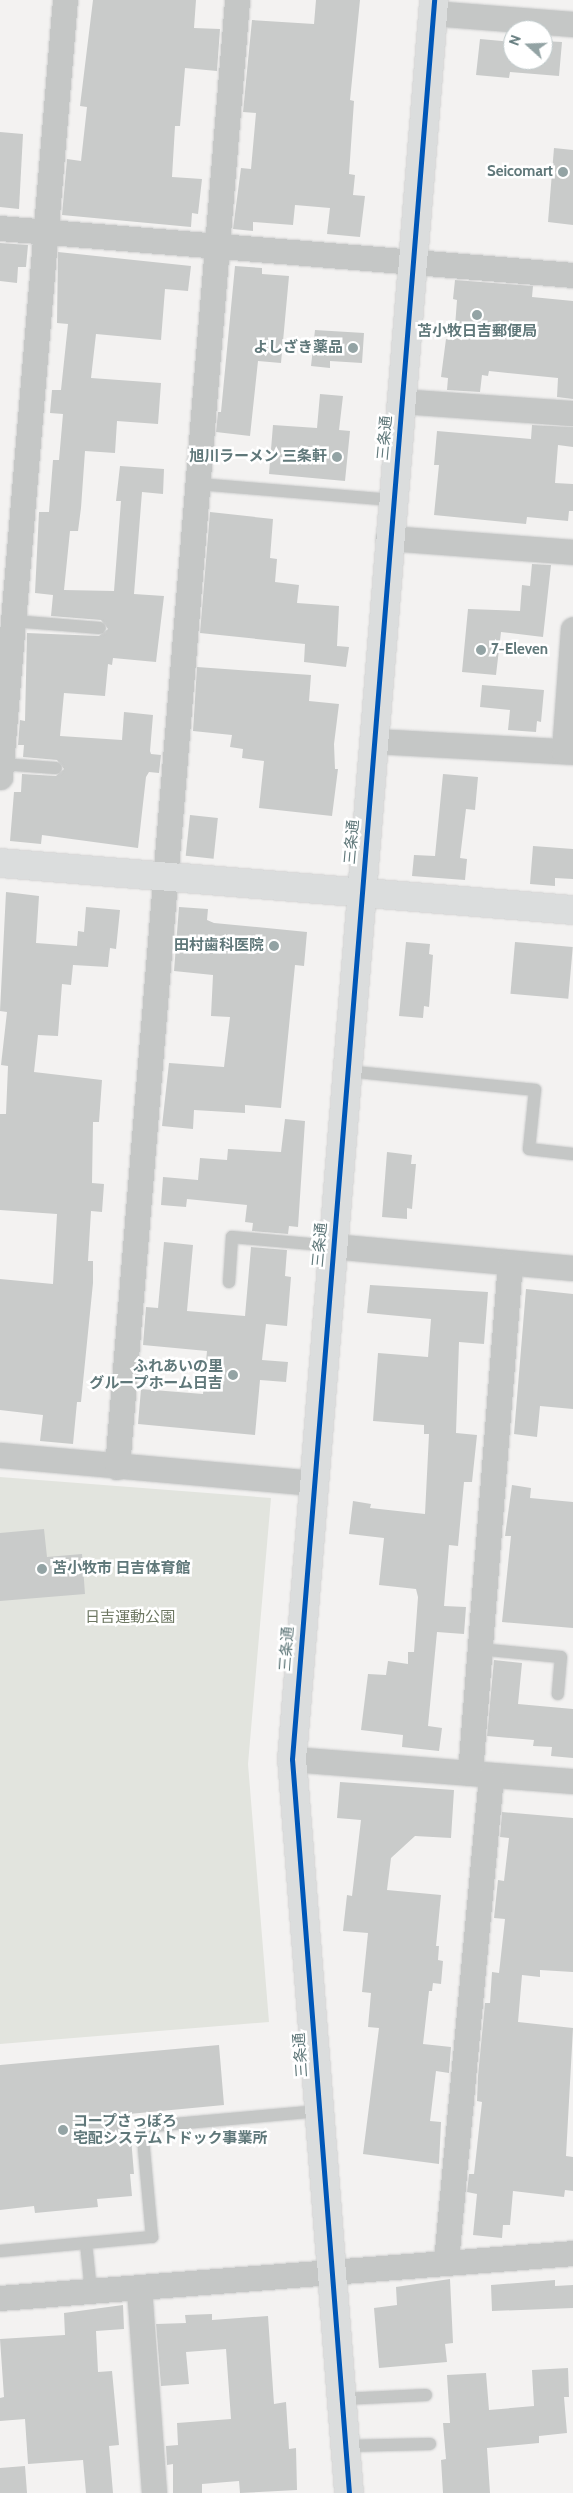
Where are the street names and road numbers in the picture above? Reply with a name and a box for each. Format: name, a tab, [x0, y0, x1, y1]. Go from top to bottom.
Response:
street label: 三条通	[374, 415, 396, 461]
street label: 三条通	[341, 819, 363, 865]
street label: 三条通	[309, 1222, 331, 1268]
street label: 三条通	[276, 1626, 298, 1672]
street label: 三条通	[290, 2032, 312, 2078]

